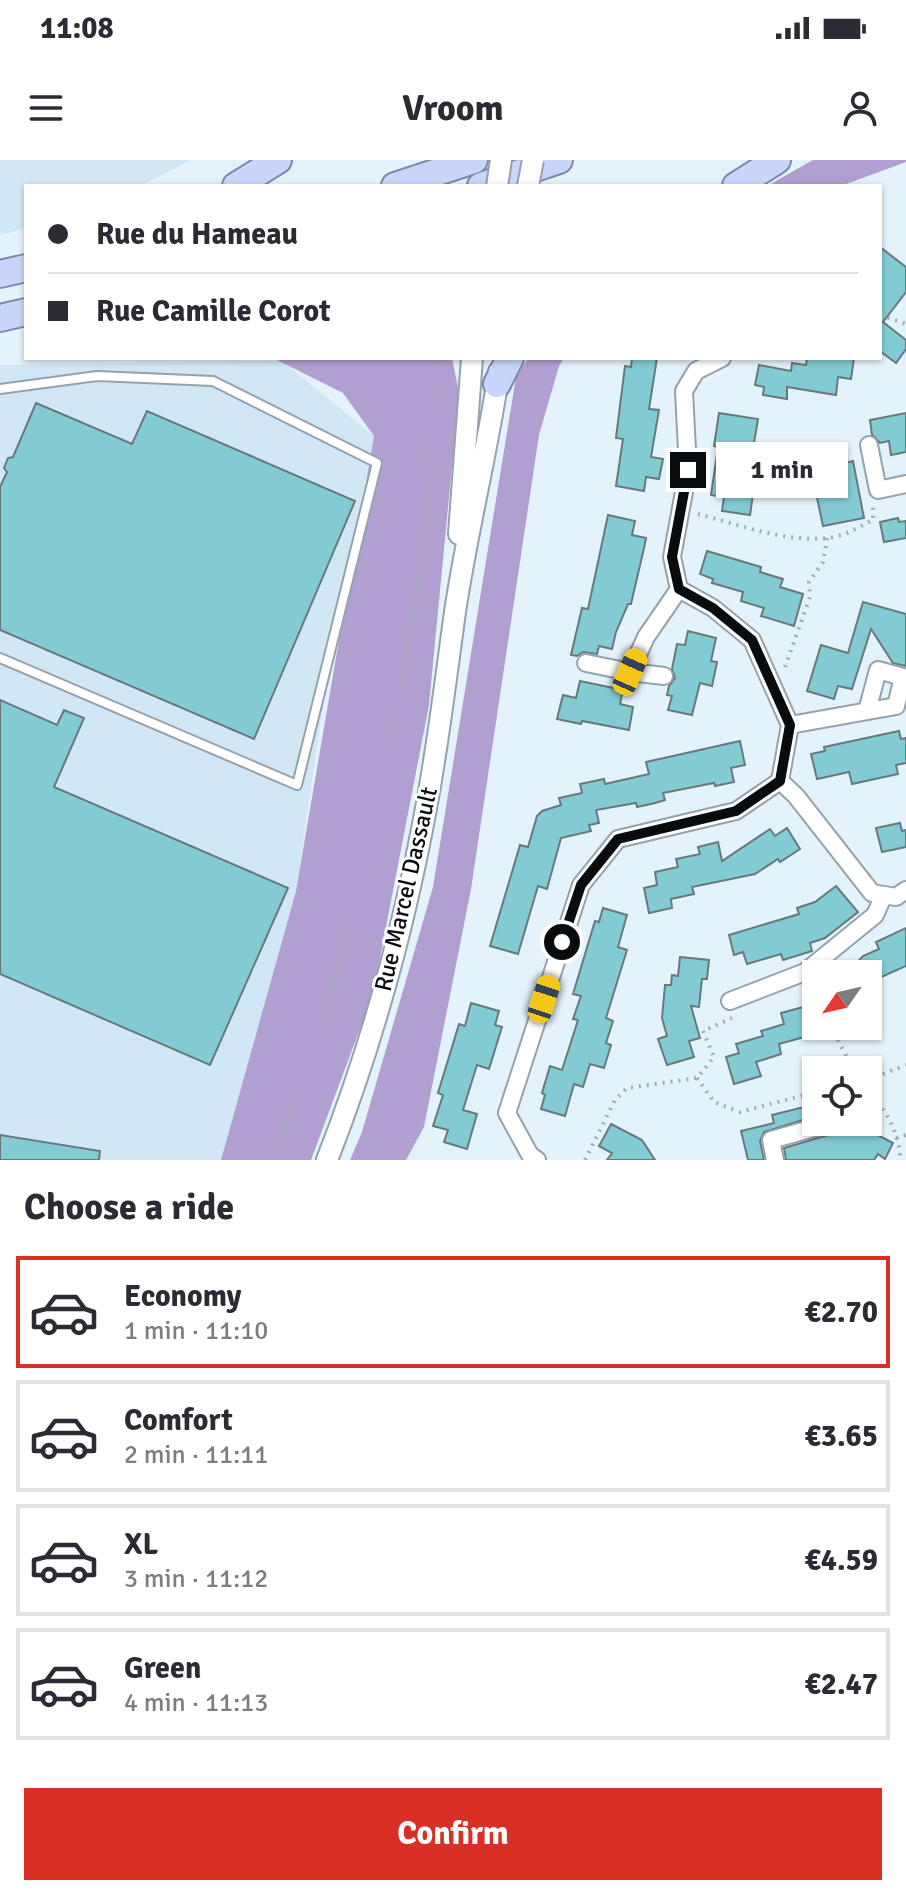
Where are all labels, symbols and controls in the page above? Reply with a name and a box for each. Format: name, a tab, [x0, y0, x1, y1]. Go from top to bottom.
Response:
text: 11:08	[40, 10, 114, 47]
icon: menu	[24, 86, 68, 130]
text: Vroom	[402, 86, 504, 131]
icon: person	[838, 86, 882, 130]
text: Rue du Hameau	[96, 216, 298, 253]
text: Rue Camille Corot	[96, 293, 330, 330]
callout: 1 min	[716, 442, 848, 498]
route end	[670, 452, 706, 488]
text: 1 min	[751, 454, 813, 486]
car	[609, 645, 651, 699]
street label: Rue Marcel Dassault	[368, 784, 444, 994]
route start	[544, 924, 580, 960]
north arrow	[802, 960, 882, 1040]
map controls	[802, 960, 882, 1136]
car	[525, 972, 563, 1026]
button: locate	[802, 1056, 882, 1136]
text: Choose a ride	[24, 1185, 234, 1230]
icon: car	[28, 1276, 100, 1348]
text: Economy	[124, 1278, 241, 1315]
text: €2.70	[805, 1294, 878, 1331]
text: 1 min · 11:10	[124, 1315, 268, 1347]
icon: car	[28, 1400, 100, 1472]
text: Comfort	[124, 1402, 233, 1439]
text: €3.65	[805, 1418, 878, 1455]
text: 2 min · 11:11	[124, 1439, 268, 1471]
icon: car	[28, 1524, 100, 1596]
text: XL	[124, 1526, 158, 1563]
text: €4.59	[805, 1542, 878, 1579]
text: 3 min · 11:12	[124, 1563, 268, 1595]
icon: car	[28, 1648, 100, 1720]
text: Green	[124, 1650, 201, 1687]
text: €2.47	[805, 1666, 878, 1703]
text: 4 min · 11:13	[124, 1687, 268, 1719]
button: Confirm	[24, 1788, 882, 1880]

